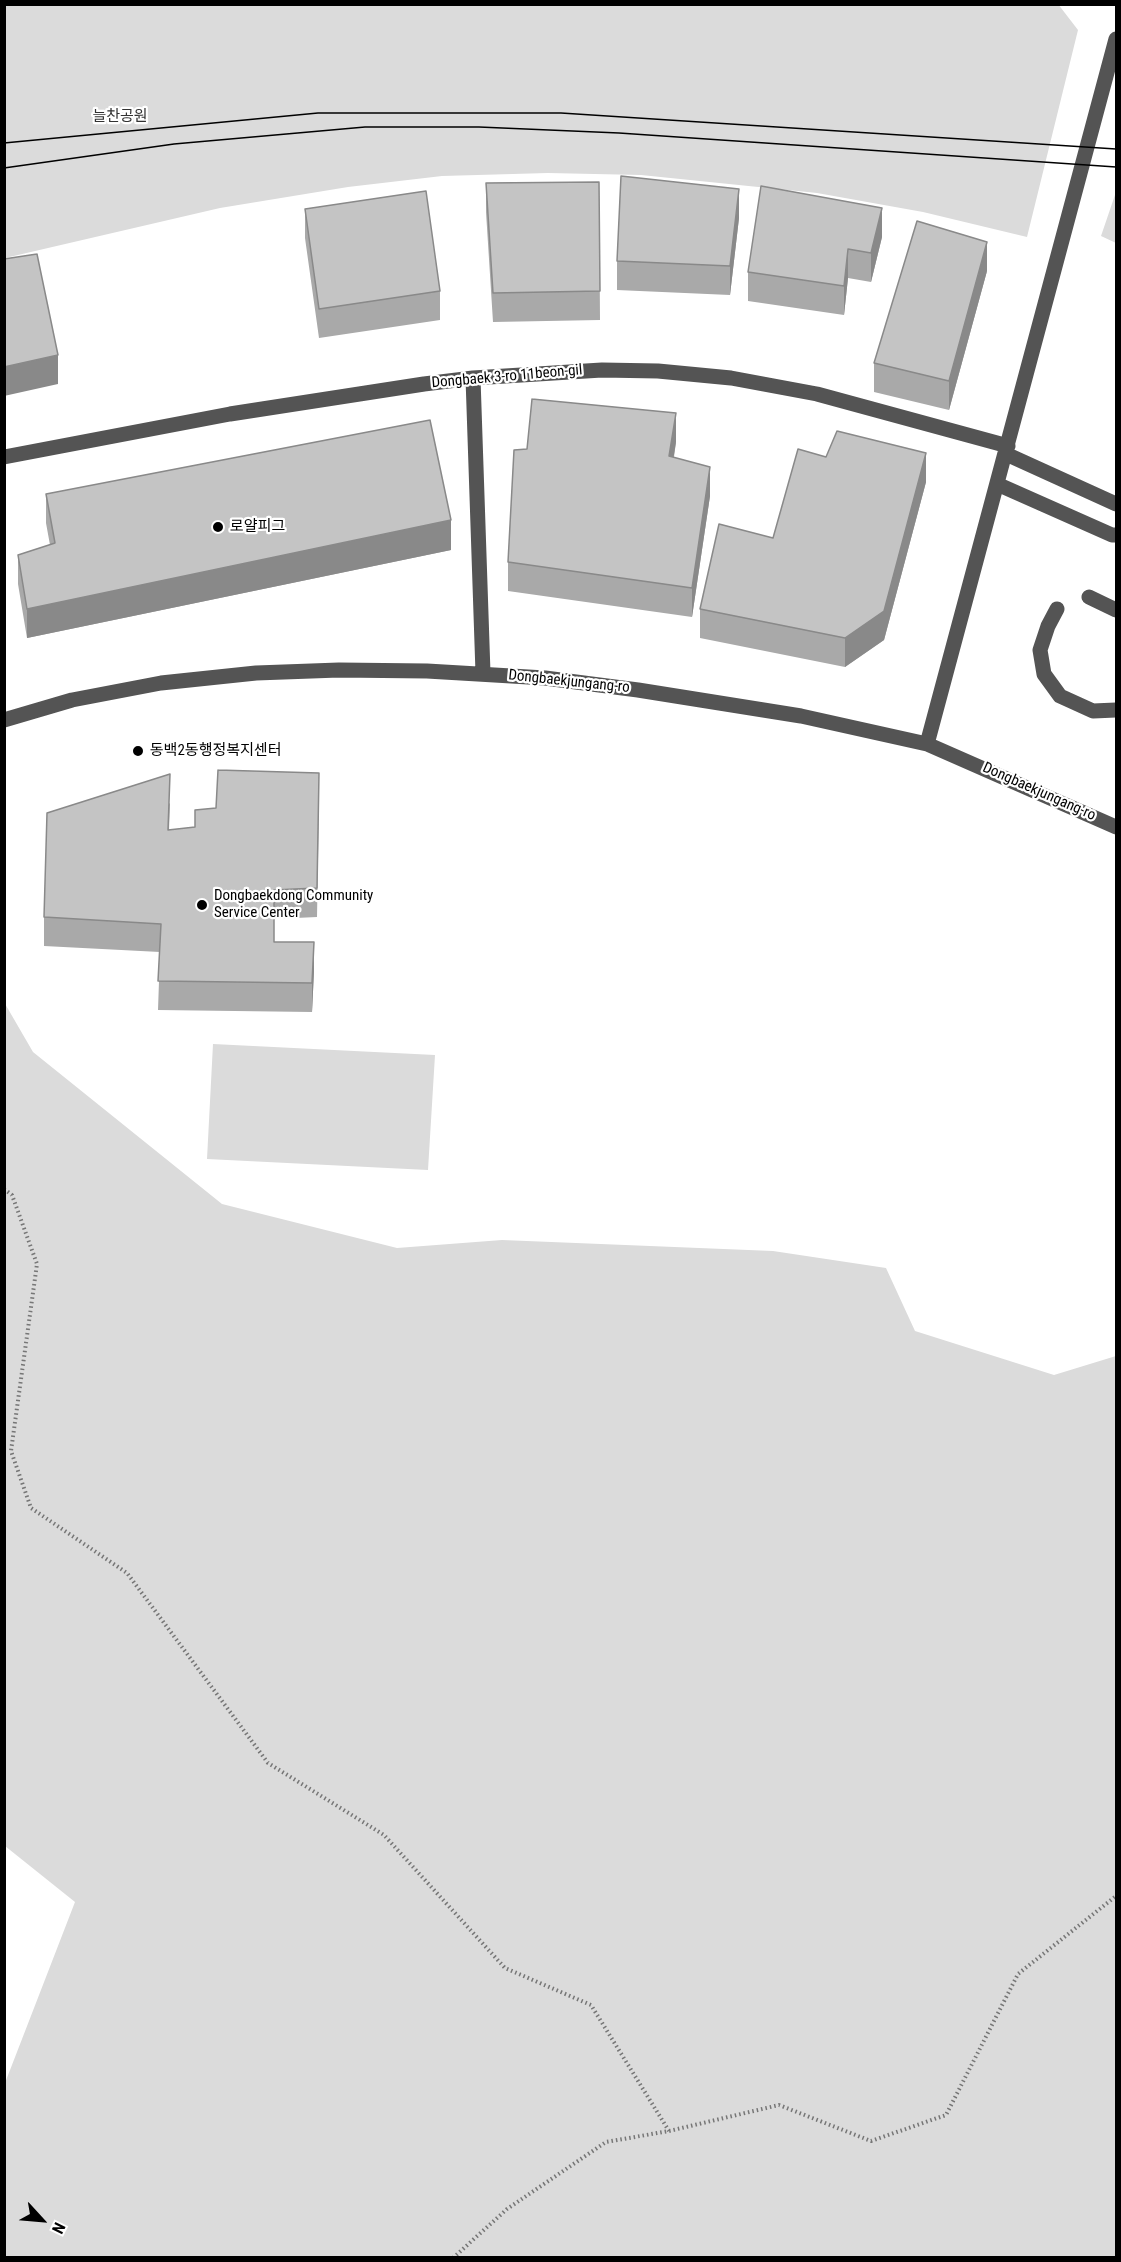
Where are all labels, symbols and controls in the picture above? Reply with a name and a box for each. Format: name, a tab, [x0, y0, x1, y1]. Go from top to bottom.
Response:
park label: 늘찬공원	[92, 108, 148, 126]
street label: Dongbaek 3-ro 11beon-gil	[431, 361, 583, 393]
place label: 로얄피그	[230, 518, 285, 536]
marker: 로얄피그	[211, 520, 225, 534]
street label: Dongbaekjungang-ro	[507, 667, 631, 697]
place label: 동백2동행정복지센터	[150, 742, 282, 760]
marker: 동백2동행정복지센터	[131, 744, 145, 758]
street label: Dongbaekjungang-ro	[980, 759, 1098, 825]
place label: Dongbaekdong Community Service Center	[214, 887, 373, 922]
marker: Dongbaekdong Community Service Center	[195, 898, 209, 912]
north arrow	[12, 2190, 72, 2250]
text: N	[48, 2220, 69, 2237]

